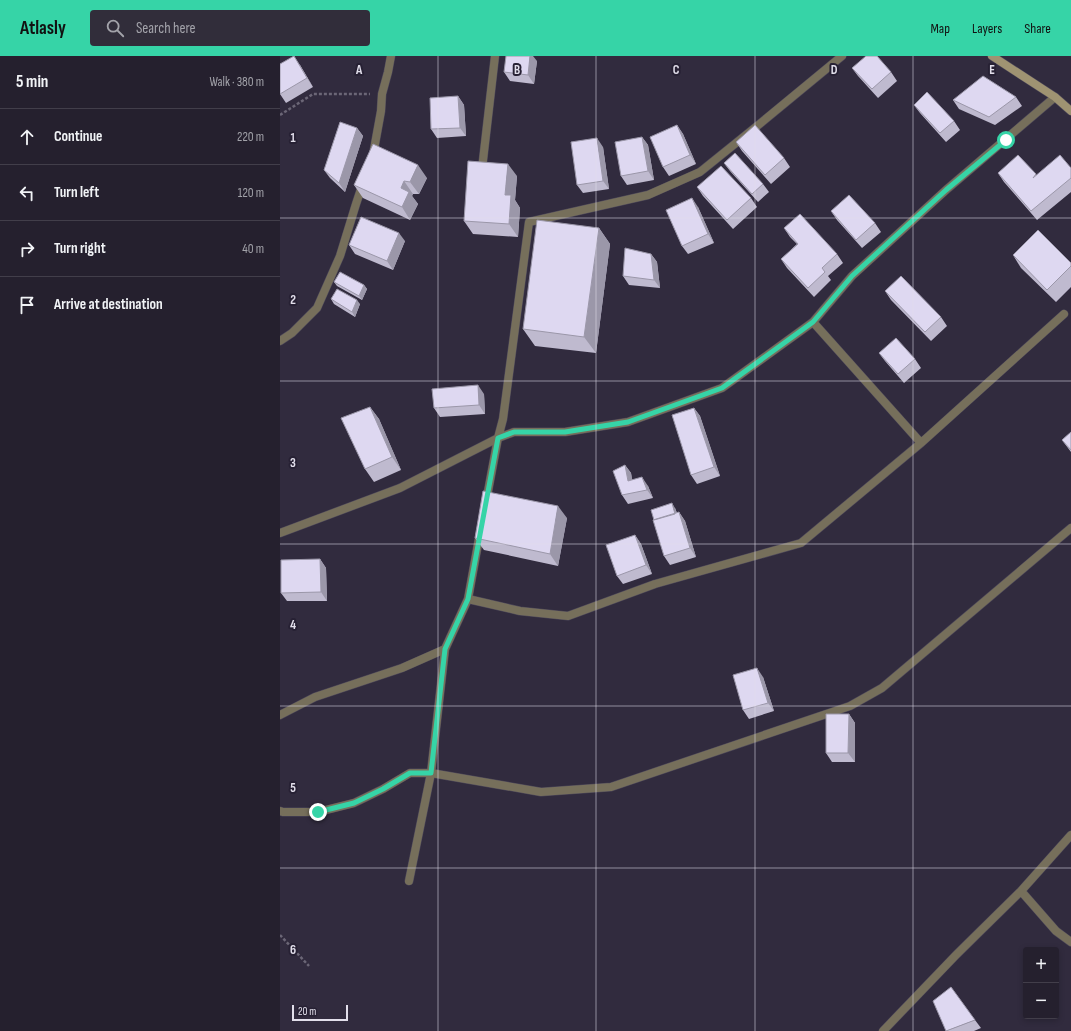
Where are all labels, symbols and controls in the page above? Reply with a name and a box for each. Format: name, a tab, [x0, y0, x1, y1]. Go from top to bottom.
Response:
search box	[90, 10, 370, 46]
text: Atlasly	[20, 17, 66, 40]
icon: search	[104, 17, 126, 39]
text: Search here	[136, 19, 196, 38]
text: Map	[930, 20, 950, 37]
text: Layers	[972, 20, 1002, 37]
text: Share	[1024, 20, 1051, 37]
text: A	[355, 62, 363, 78]
text: B	[514, 62, 520, 78]
text: C	[673, 62, 680, 78]
text: D	[831, 62, 838, 78]
text: E	[989, 62, 995, 78]
text: 5 min	[16, 72, 48, 92]
text: Walk · 380 m	[209, 74, 264, 90]
icon: ahead	[16, 126, 38, 148]
text: Continue	[54, 127, 103, 146]
text: 220 m	[237, 129, 264, 145]
text: 1	[290, 130, 296, 146]
route start	[997, 131, 1015, 149]
icon: left	[16, 182, 38, 204]
text: Turn left	[54, 183, 99, 202]
text: 120 m	[238, 185, 264, 201]
icon: right	[16, 238, 38, 260]
text: Turn right	[54, 239, 106, 258]
text: 40 m	[242, 241, 264, 257]
text: 2	[290, 292, 296, 308]
icon: arrive	[16, 294, 38, 316]
text: Arrive at destination	[54, 295, 163, 314]
text: 3	[290, 455, 296, 471]
text: 4	[290, 617, 296, 633]
text: 5	[290, 780, 296, 796]
route end	[309, 803, 327, 821]
text: 6	[290, 942, 296, 958]
map controls	[1023, 947, 1059, 1019]
button: +	[1023, 947, 1059, 983]
button: −	[1023, 983, 1059, 1019]
scale bar	[292, 1003, 348, 1022]
text: 20 m	[298, 1005, 316, 1018]

